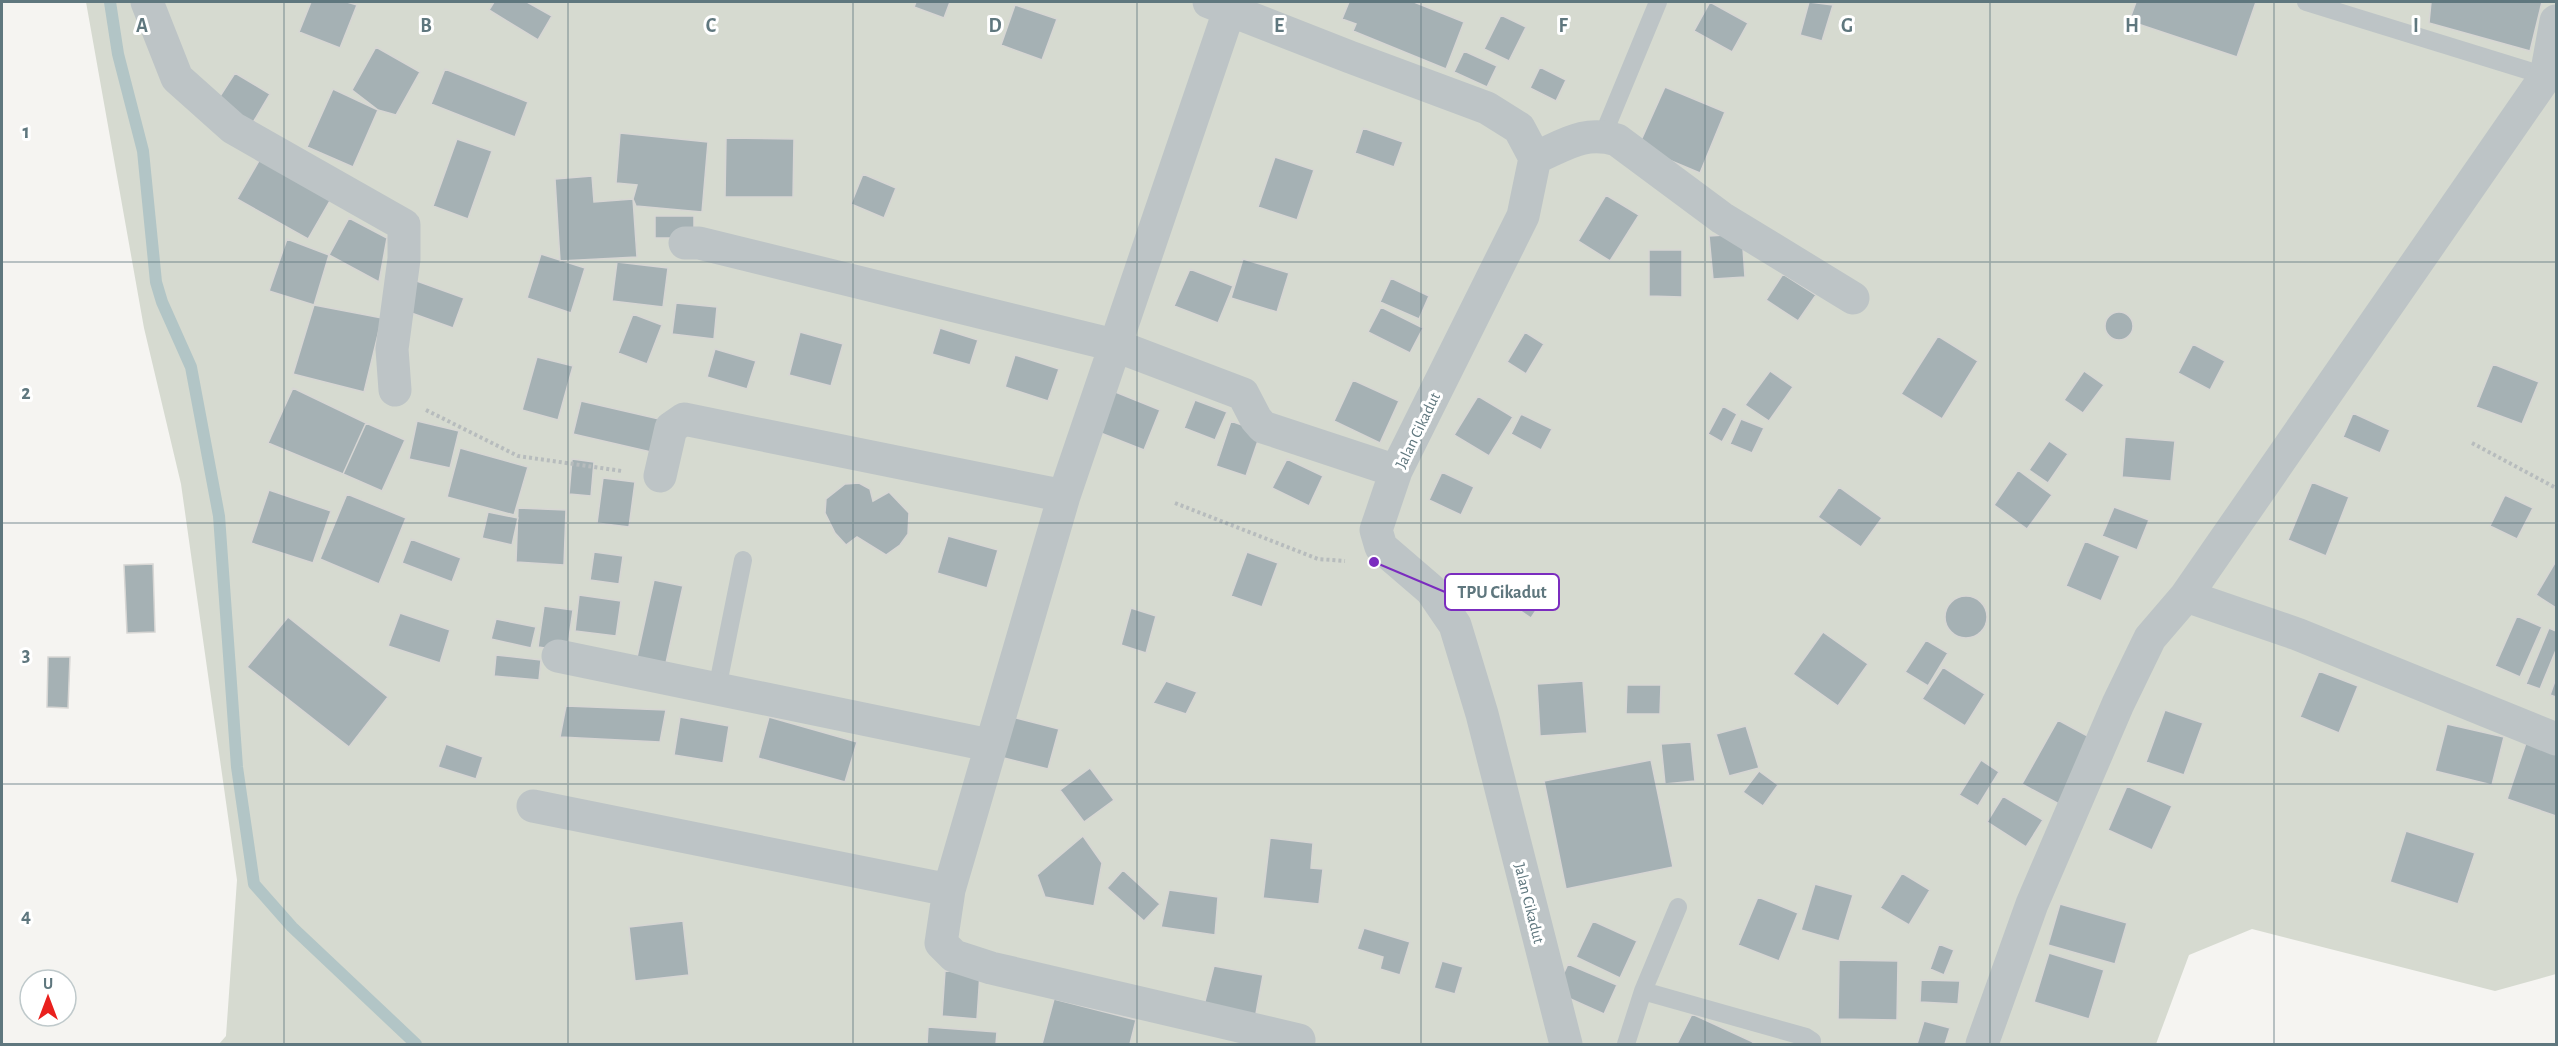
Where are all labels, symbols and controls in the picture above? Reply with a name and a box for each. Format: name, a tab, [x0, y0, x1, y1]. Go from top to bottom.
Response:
text: A	[136, 16, 148, 36]
text: B	[420, 16, 432, 36]
text: C	[706, 16, 717, 36]
text: D	[988, 16, 1002, 36]
text: E	[1274, 16, 1284, 36]
text: F	[1558, 16, 1568, 36]
text: G	[1841, 16, 1853, 36]
text: H	[2125, 16, 2139, 36]
text: I	[2413, 16, 2419, 36]
text: 1	[22, 122, 30, 142]
text: 2	[21, 383, 31, 403]
street label: Jalan Cikadut	[1393, 390, 1443, 471]
callout: TPU Cikadut	[1445, 574, 1559, 610]
text: TPU Cikadut	[1457, 584, 1547, 602]
text: 3	[22, 645, 30, 665]
street label: Jalan Cikadut	[1511, 861, 1547, 945]
text: 4	[21, 906, 31, 926]
north arrow	[18, 968, 78, 1028]
text: U	[43, 976, 53, 992]

